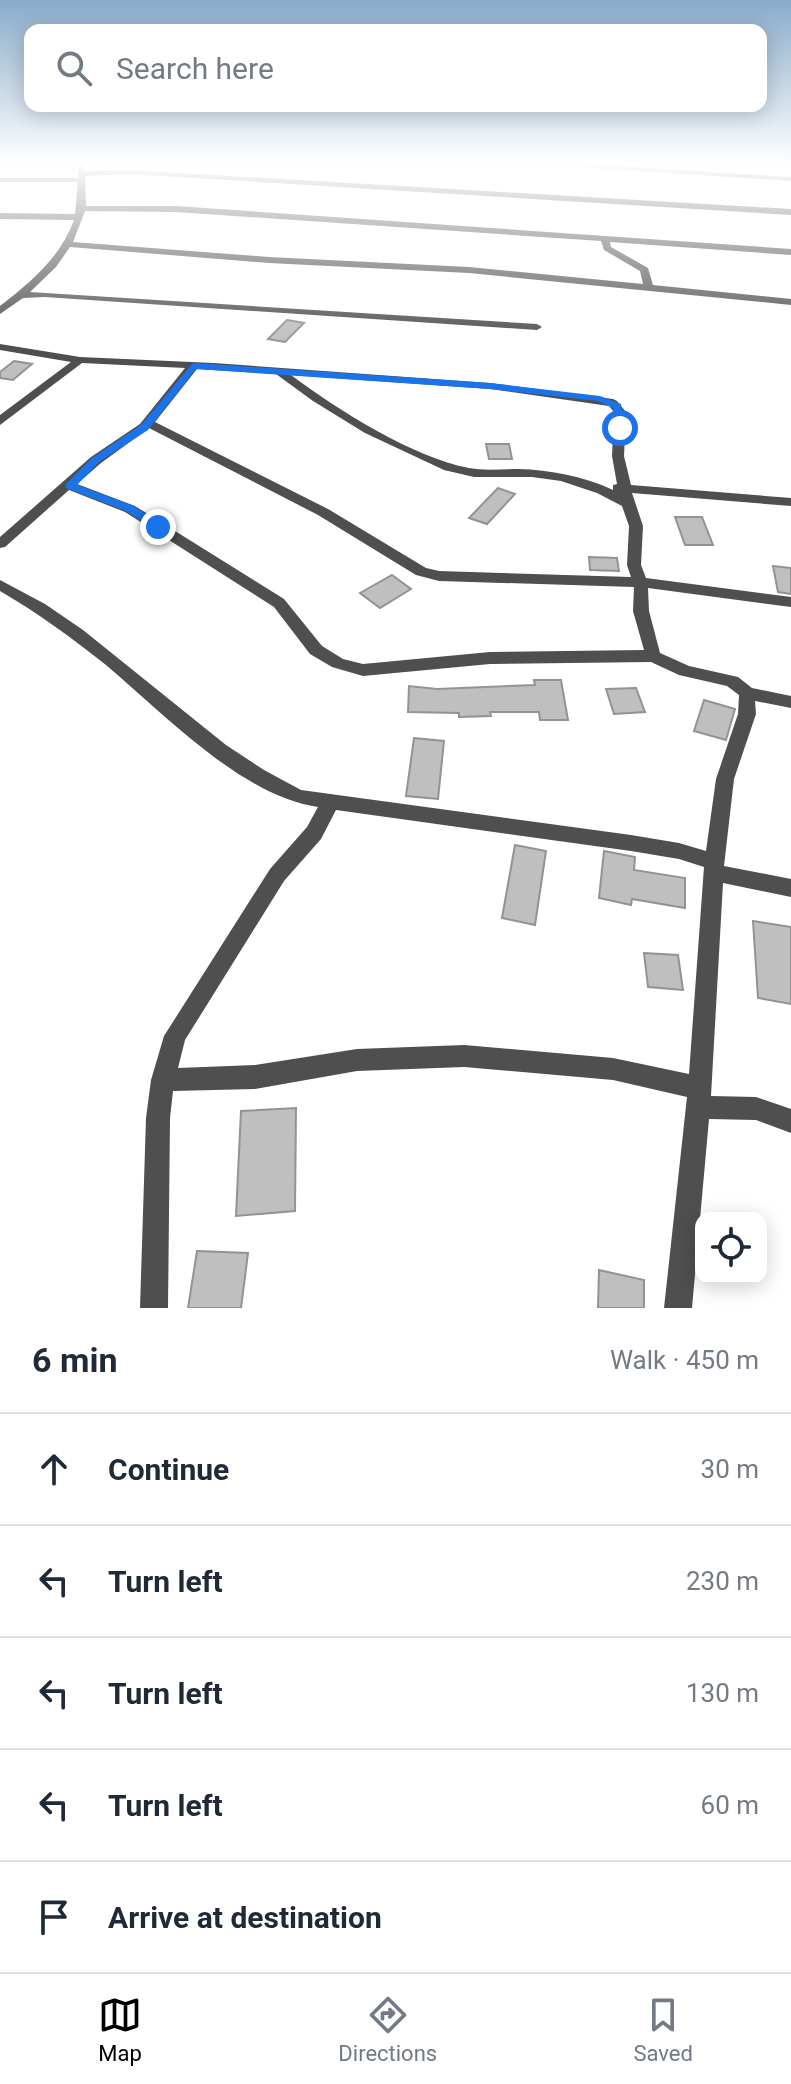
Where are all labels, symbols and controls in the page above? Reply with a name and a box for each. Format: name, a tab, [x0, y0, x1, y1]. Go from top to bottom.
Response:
search box	[24, 24, 767, 112]
icon: search	[52, 46, 96, 90]
text: Search here	[116, 51, 274, 86]
route start	[602, 410, 638, 446]
route end	[140, 509, 176, 545]
map controls	[695, 1212, 767, 1284]
button: locate	[695, 1212, 767, 1284]
text: 6 min	[32, 1340, 117, 1380]
text: Walk · 450 m	[610, 1345, 759, 1375]
icon: ahead	[32, 1447, 76, 1491]
text: Continue	[108, 1452, 229, 1487]
text: 30 m	[701, 1454, 759, 1484]
icon: left	[32, 1559, 76, 1603]
text: Turn left	[108, 1564, 223, 1599]
text: 230 m	[686, 1566, 759, 1596]
icon: left	[32, 1671, 76, 1715]
text: Turn left	[108, 1676, 223, 1711]
text: 130 m	[686, 1678, 759, 1708]
icon: left	[32, 1783, 76, 1827]
text: Turn left	[108, 1788, 223, 1823]
text: 60 m	[701, 1790, 759, 1820]
icon: arrive	[32, 1895, 76, 1939]
text: Arrive at destination	[108, 1900, 382, 1935]
tab: Map	[98, 1993, 142, 2066]
tab: Directions	[338, 1993, 437, 2066]
tab: Saved	[633, 1993, 693, 2066]

